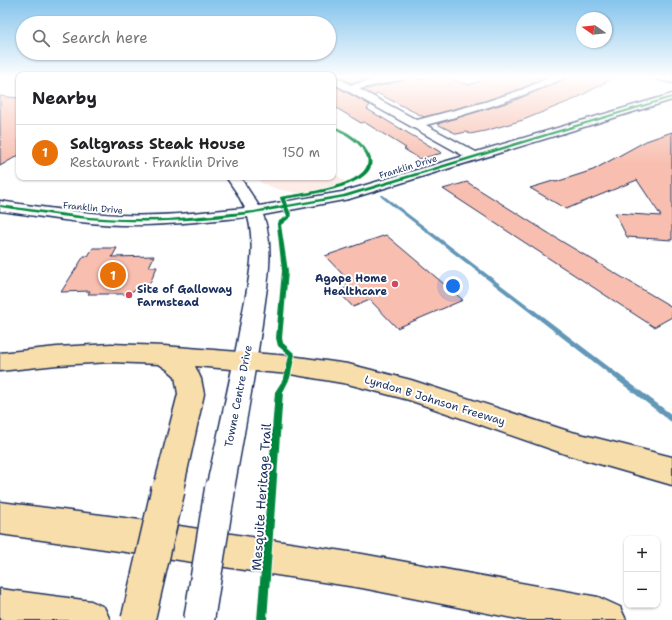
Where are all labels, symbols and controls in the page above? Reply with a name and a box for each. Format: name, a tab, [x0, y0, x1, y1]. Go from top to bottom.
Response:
north arrow	[576, 12, 612, 48]
search box	[16, 16, 336, 60]
icon: search	[30, 27, 52, 49]
text: Search here	[62, 28, 148, 48]
text: Nearby	[32, 87, 97, 109]
text: Saltgrass Steak House	[70, 134, 246, 154]
text: 1	[42, 144, 48, 161]
text: 150 m	[282, 144, 320, 161]
street label: Franklin Drive	[377, 152, 439, 182]
text: Restaurant · Franklin Drive	[70, 154, 239, 171]
street label: Franklin Drive	[63, 199, 123, 217]
pin: 1	[100, 260, 126, 290]
place label: Agape Home Healthcare	[315, 271, 387, 299]
your location	[443, 276, 463, 296]
marker: Agape Home Healthcare	[390, 279, 400, 289]
place label: Site of Galloway Farmstead	[137, 282, 233, 310]
marker: Site of Galloway Farmstead	[124, 290, 134, 300]
street label: Towne Centre Drive	[221, 344, 256, 448]
street label: Lyndon B Johnson Freeway	[363, 372, 507, 429]
street label: Mesquite Heritage Trail	[248, 423, 275, 571]
map controls	[624, 536, 660, 608]
button: +	[624, 536, 660, 572]
button: −	[624, 572, 660, 608]

